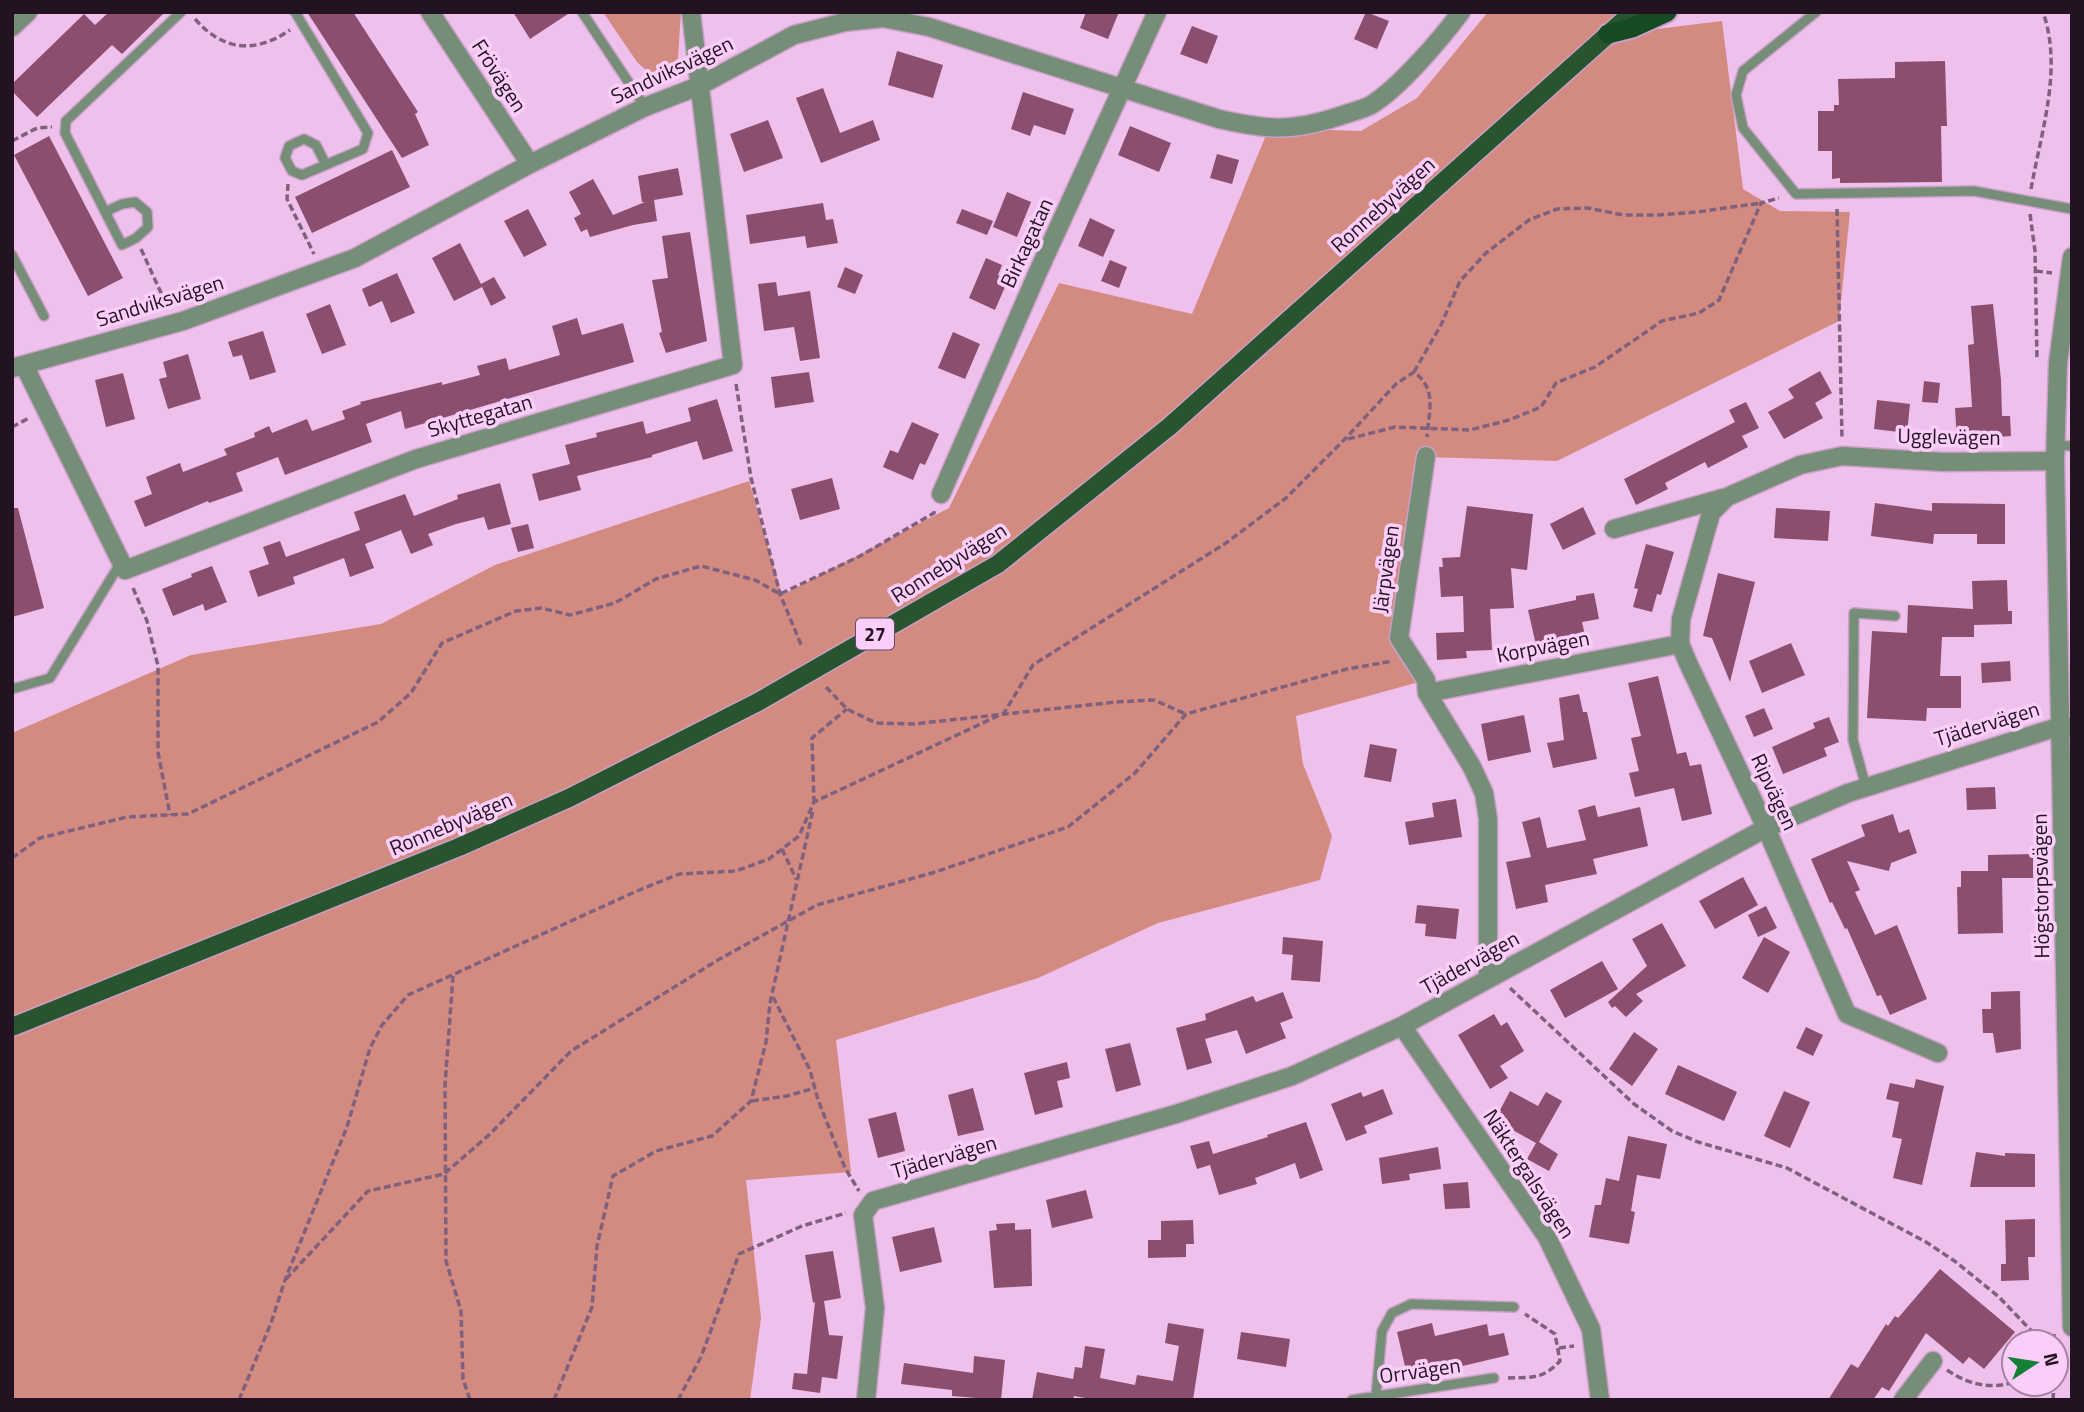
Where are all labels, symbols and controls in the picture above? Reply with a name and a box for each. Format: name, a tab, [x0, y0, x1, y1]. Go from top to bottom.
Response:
street label: Sandviksvägen	[605, 27, 738, 111]
street label: Frövägen	[464, 32, 536, 118]
street label: Ronnebyvägen	[1323, 148, 1442, 260]
street label: Birkagatan	[991, 192, 1061, 293]
street label: Sandviksvägen	[92, 265, 227, 335]
street label: Skyttegatan	[424, 385, 536, 445]
street label: Ugglevägen	[1897, 419, 2001, 453]
street label: Ronnebyvägen	[884, 514, 1013, 610]
street label: Järpvägen	[1363, 523, 1407, 615]
road number: 27	[856, 618, 894, 650]
street label: Korpvägen	[1494, 621, 1592, 671]
street label: Tjädervägen	[1930, 692, 2043, 754]
street label: Ripvägen	[1743, 748, 1807, 835]
street label: Ronnebyvägen	[384, 783, 517, 863]
street label: Högstorpsvägen	[2023, 813, 2057, 959]
street label: Tjädervägen	[1414, 922, 1525, 1002]
street label: Näktergalsvägen	[1476, 1102, 1584, 1245]
street label: Tjädervägen	[887, 1126, 1000, 1186]
north arrow	[2000, 1328, 2070, 1398]
street label: Orrvägen	[1377, 1348, 1462, 1392]
text: N	[2037, 1350, 2068, 1369]

